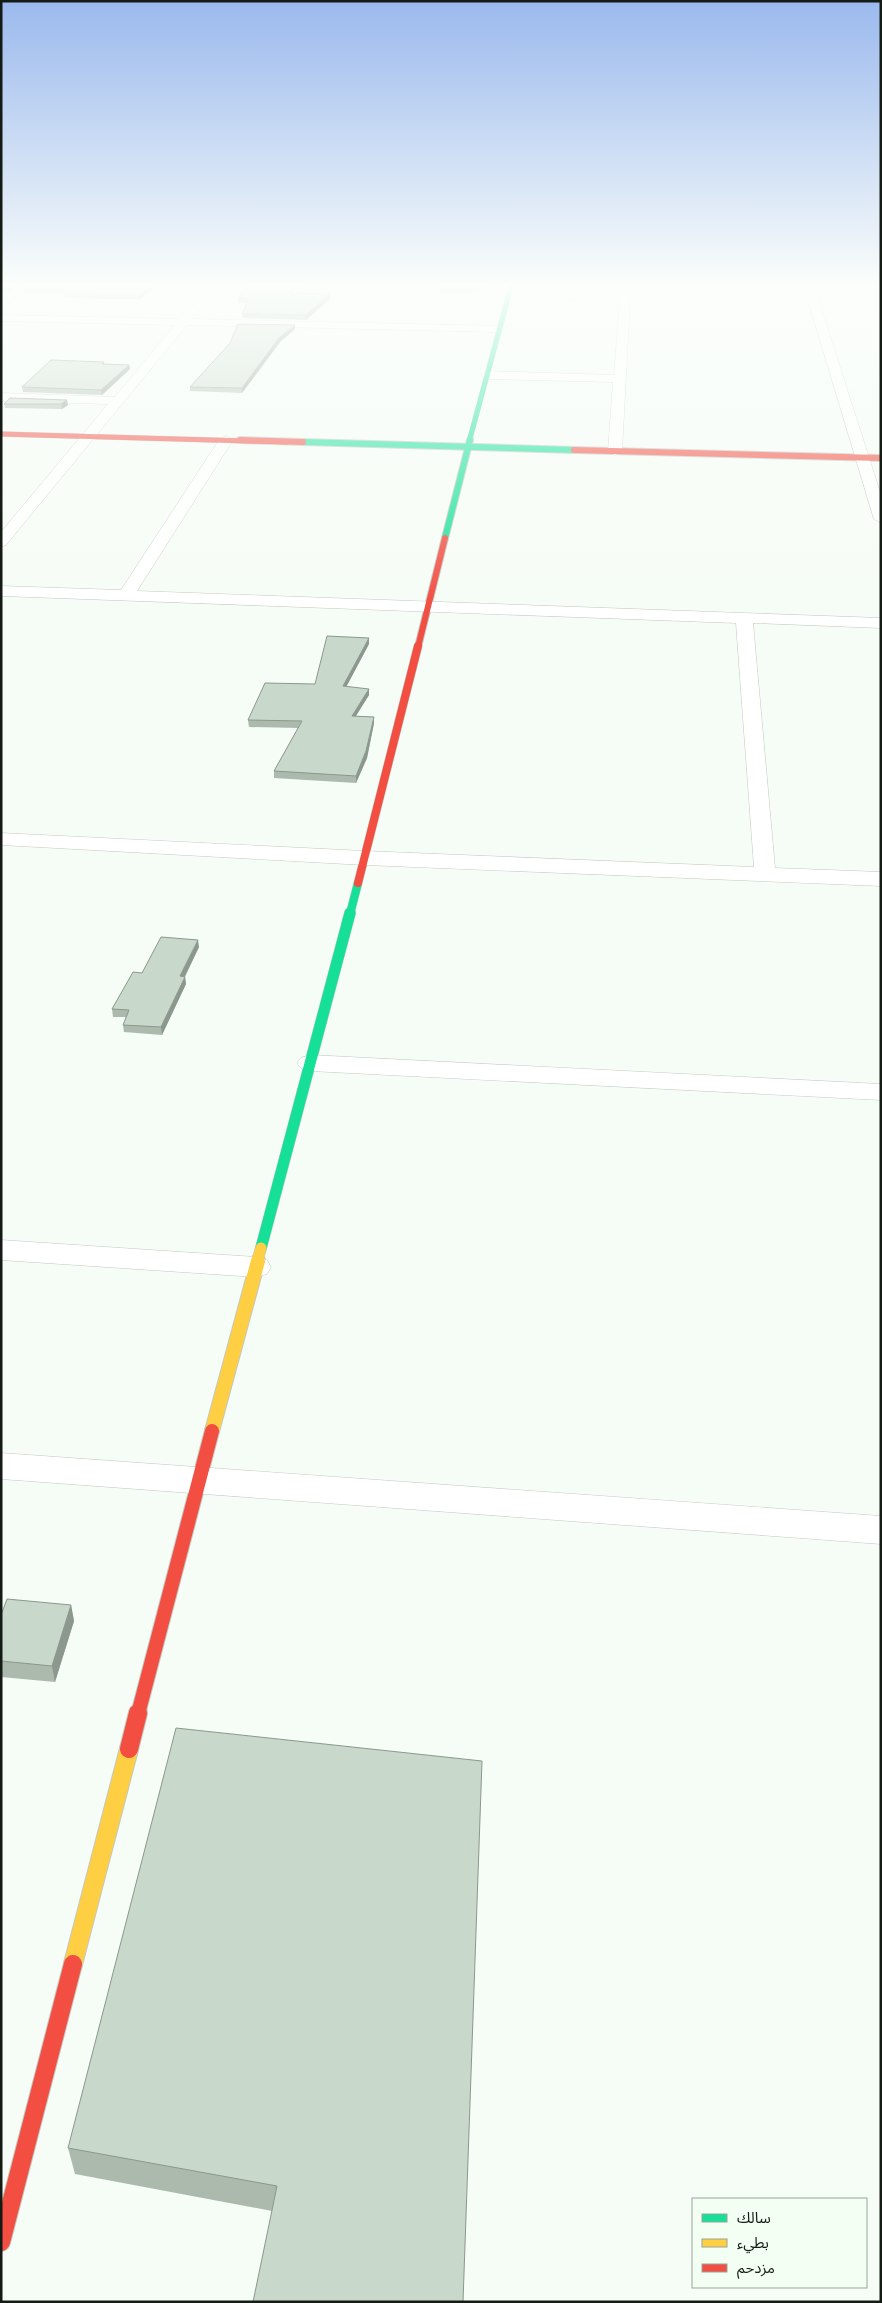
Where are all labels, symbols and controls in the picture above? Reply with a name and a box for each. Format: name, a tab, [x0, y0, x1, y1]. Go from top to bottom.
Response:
legend	[692, 2198, 867, 2288]
text: سالك	[737, 2208, 771, 2227]
text: بطيء	[737, 2233, 769, 2254]
text: مزدحم	[737, 2258, 775, 2279]

